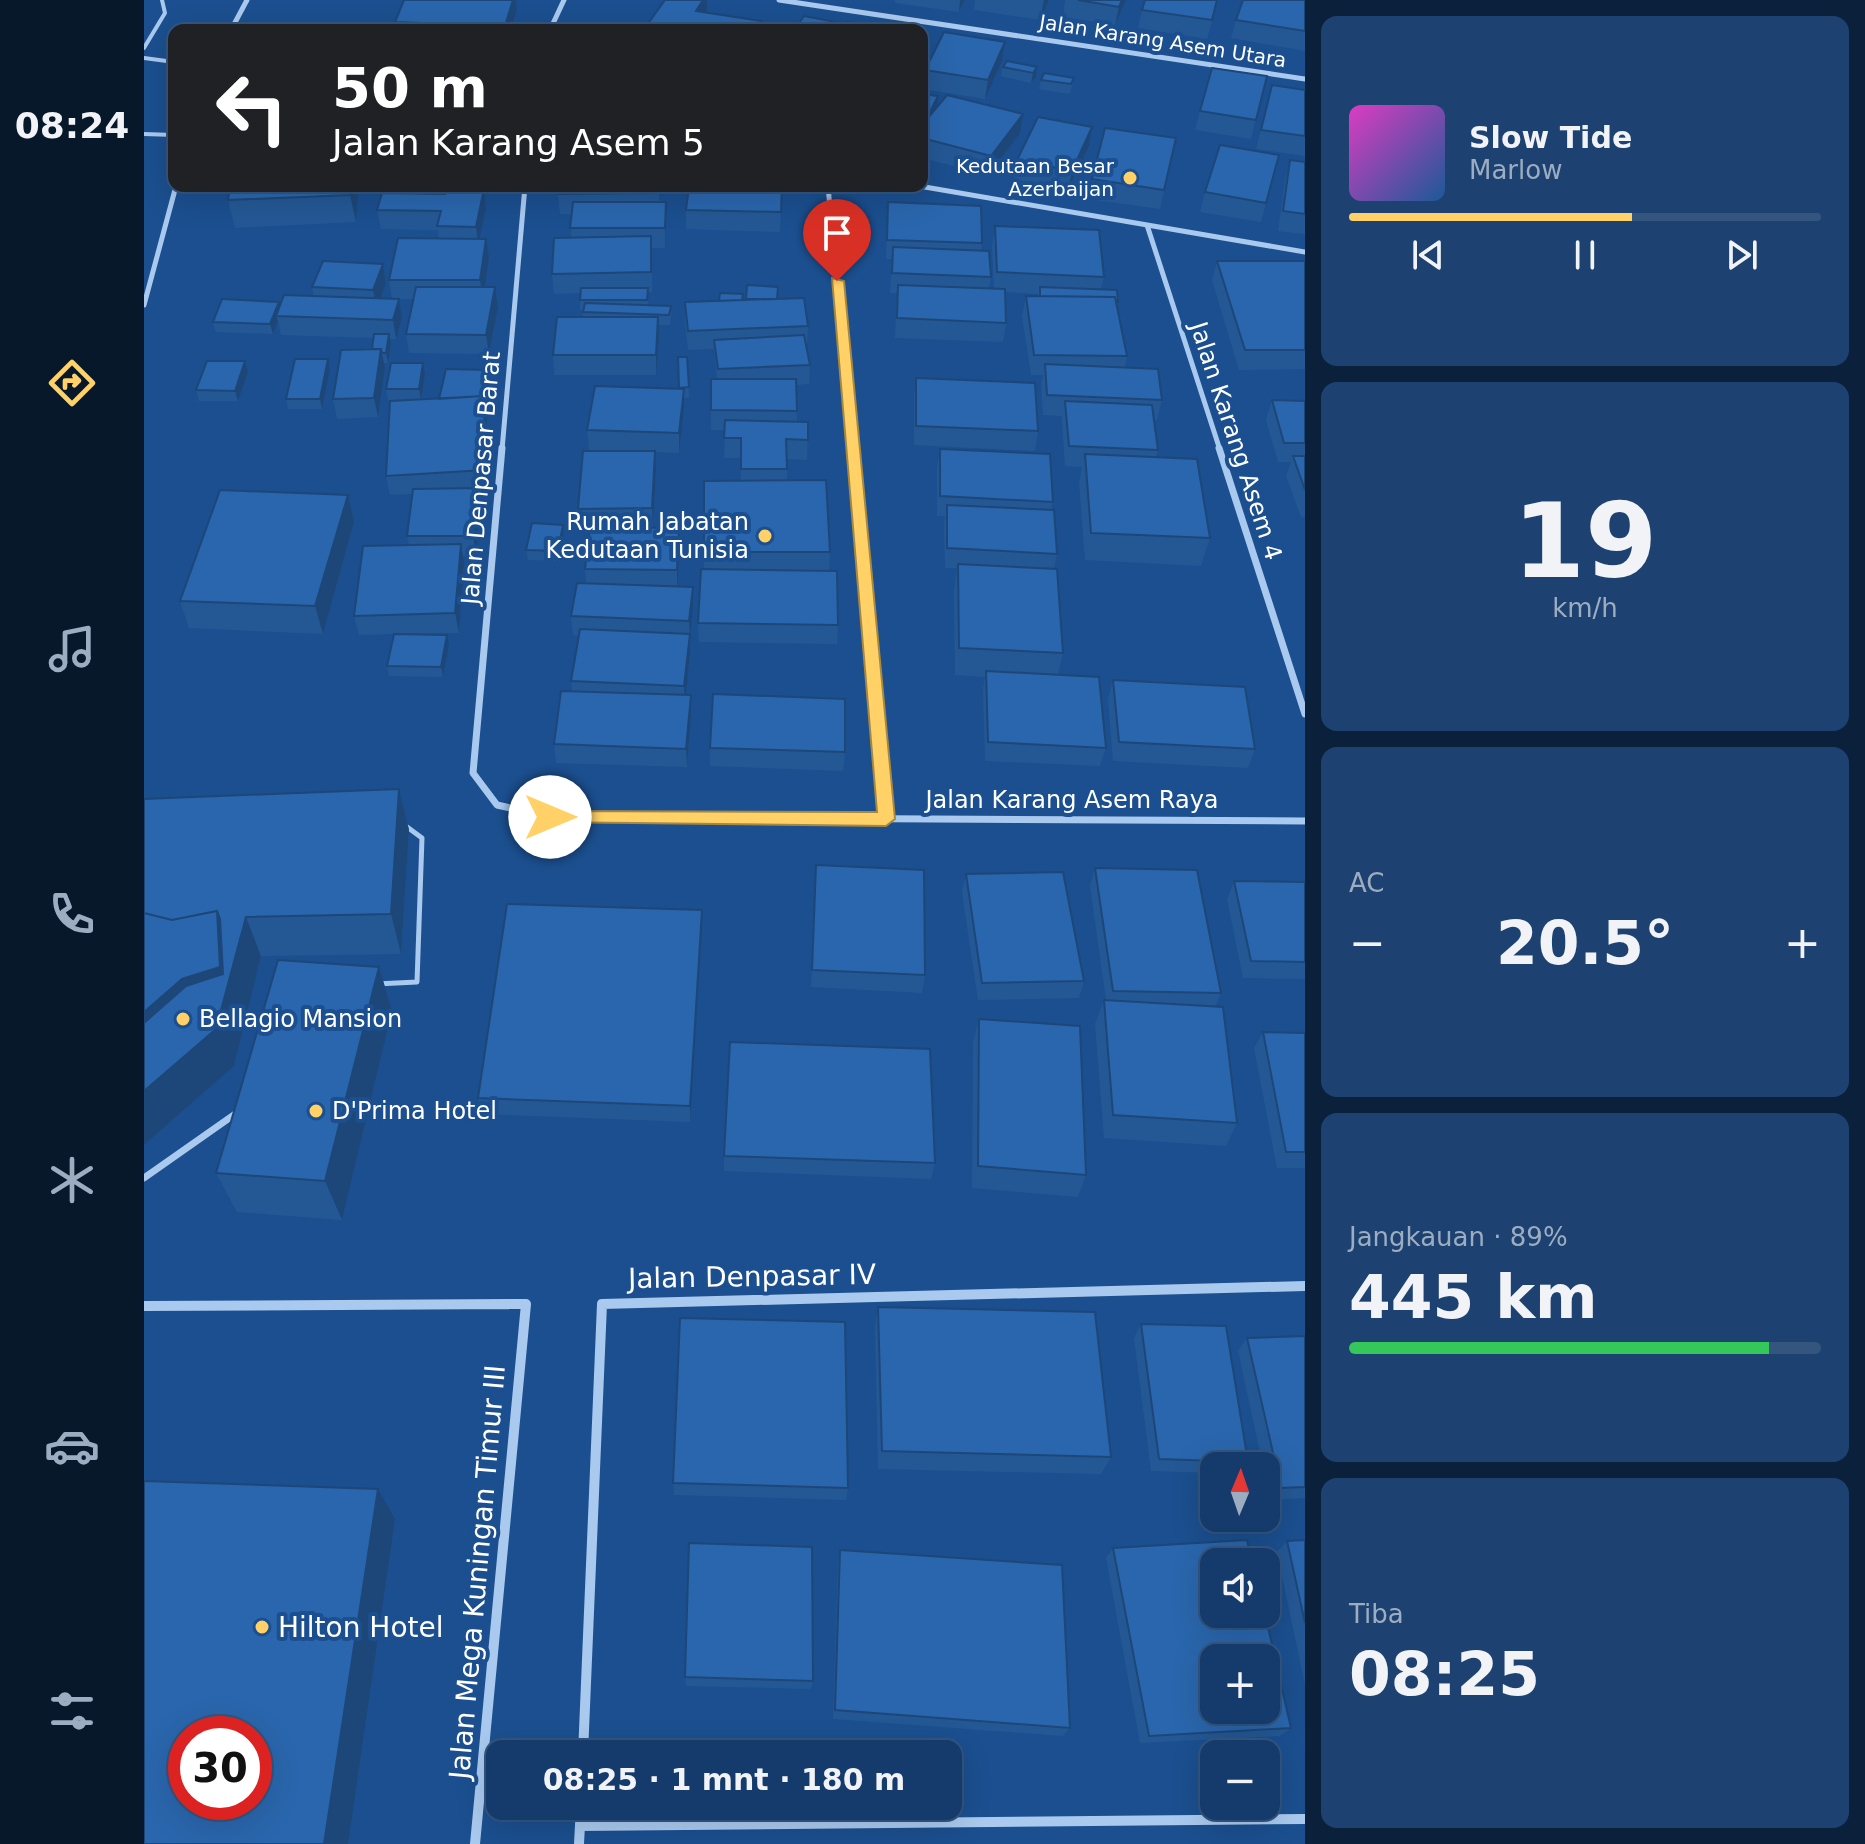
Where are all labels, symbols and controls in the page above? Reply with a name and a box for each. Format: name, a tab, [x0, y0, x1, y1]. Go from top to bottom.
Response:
street label: Jalan Karang Asem Utara	[1036, 9, 1288, 72]
text: 50 m	[332, 55, 488, 120]
icon: left	[200, 56, 304, 160]
text: 08:24	[15, 105, 129, 146]
text: Slow Tide	[1469, 120, 1632, 155]
text: Jalan Karang Asem 5	[332, 122, 705, 163]
place label: Kedutaan Besar Azerbaijan	[956, 154, 1115, 201]
text: Marlow	[1469, 155, 1562, 185]
marker: Kedutaan Besar Azerbaijan	[1121, 169, 1139, 187]
pin	[803, 199, 871, 281]
icon: arrive	[815, 211, 859, 255]
icon: previous	[1406, 233, 1450, 277]
icon: pause	[1563, 233, 1607, 277]
icon: next	[1720, 233, 1764, 277]
street label: Jalan Karang Asem 4	[1184, 317, 1288, 564]
street label: Jalan Denpasar Barat	[456, 350, 506, 608]
icon: directions	[44, 355, 100, 411]
text: 19	[1513, 480, 1657, 602]
place label: Rumah Jabatan Kedutaan Tunisia	[546, 508, 749, 564]
marker: Rumah Jabatan Kedutaan Tunisia	[756, 527, 774, 545]
text: km/h	[1552, 593, 1618, 623]
icon: music	[44, 621, 100, 677]
position arrow	[508, 775, 592, 859]
street label: Jalan Karang Asem Raya	[923, 786, 1219, 814]
text: AC	[1349, 868, 1384, 898]
icon: phone	[44, 886, 100, 942]
text: 20.5°	[1496, 908, 1674, 978]
text: −	[1349, 917, 1386, 968]
text: +	[1784, 917, 1821, 968]
place label: Bellagio Mansion	[199, 1005, 402, 1033]
marker: Bellagio Mansion	[174, 1010, 192, 1028]
place label: D'Prima Hotel	[332, 1097, 497, 1125]
marker: D'Prima Hotel	[307, 1102, 325, 1120]
icon: climate	[44, 1152, 100, 1208]
text: Jangkauan · 89%	[1349, 1222, 1568, 1252]
street label: Jalan Denpasar IV	[626, 1258, 876, 1295]
text: 445 km	[1349, 1262, 1598, 1332]
street label: Jalan Mega Kuningan Timur III	[443, 1363, 512, 1783]
icon: car	[44, 1418, 100, 1474]
north arrow	[1200, 1452, 1280, 1532]
map controls	[1200, 1452, 1280, 1820]
button: sound	[1200, 1548, 1280, 1628]
text: Tiba	[1349, 1599, 1404, 1629]
place label: Hilton Hotel	[278, 1611, 444, 1644]
marker: Hilton Hotel	[253, 1618, 271, 1636]
text: 08:25	[1349, 1639, 1540, 1709]
button: +	[1200, 1644, 1280, 1724]
icon: filters	[44, 1683, 100, 1739]
speed limit sign: 30	[168, 1716, 272, 1820]
button: −	[1200, 1740, 1280, 1820]
text: 08:25 · 1 mnt · 180 m	[543, 1762, 905, 1797]

